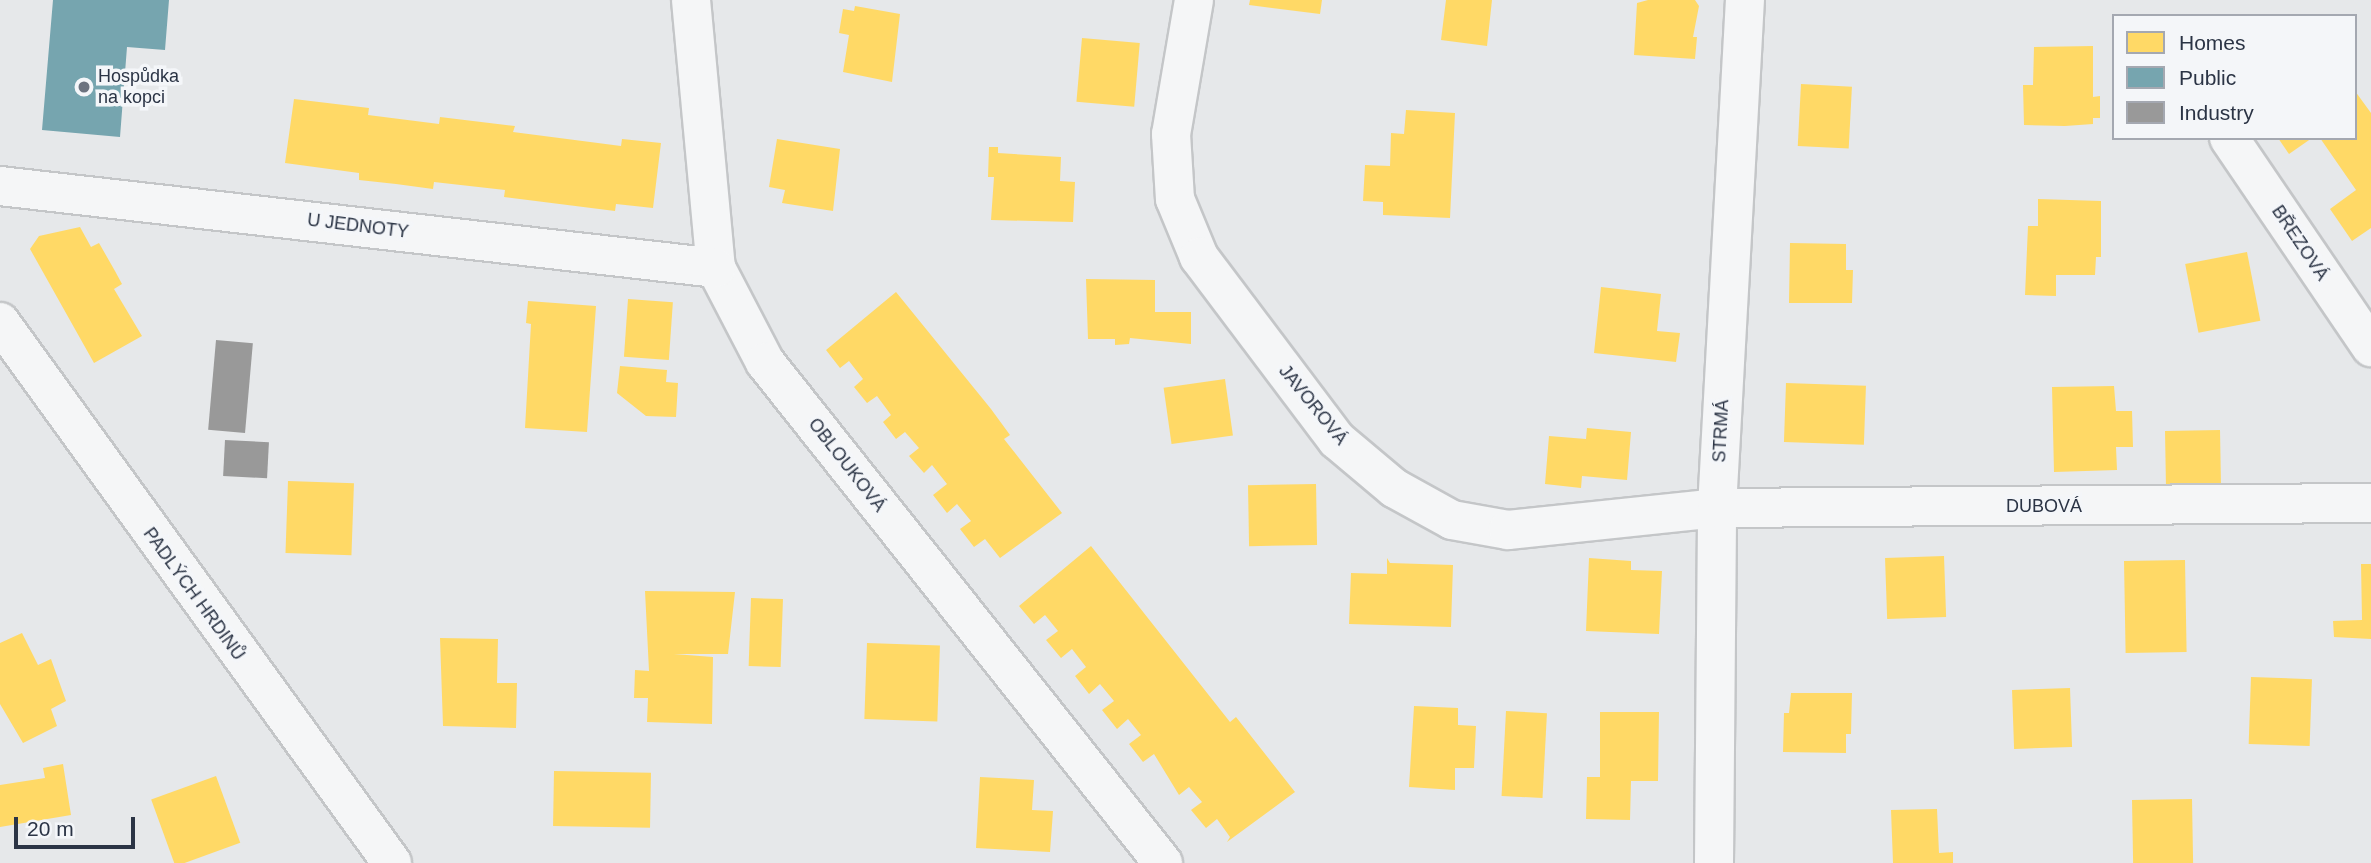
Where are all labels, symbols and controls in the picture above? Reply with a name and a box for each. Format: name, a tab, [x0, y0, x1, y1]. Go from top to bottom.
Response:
legend	[2112, 14, 2357, 140]
text: Homes	[2179, 31, 2246, 54]
place label: Hospůdka na kopci	[98, 66, 179, 108]
text: Public	[2179, 66, 2236, 89]
marker: Hospůdka na kopci	[76, 79, 92, 95]
text: Industry	[2179, 101, 2254, 124]
street label: BŘEZOVÁ	[2267, 201, 2333, 285]
street label: U JEDNOTY	[306, 209, 410, 243]
street label: JAVOROVÁ	[1274, 361, 1352, 449]
street label: STRMÁ	[1709, 399, 1733, 463]
street label: OBLOUKOVÁ	[804, 414, 890, 516]
street label: DUBOVÁ	[2006, 495, 2082, 517]
street label: PADLÝCH HRDINŮ	[139, 523, 249, 665]
scale bar	[18, 804, 138, 848]
text: 20 m	[27, 817, 74, 840]

